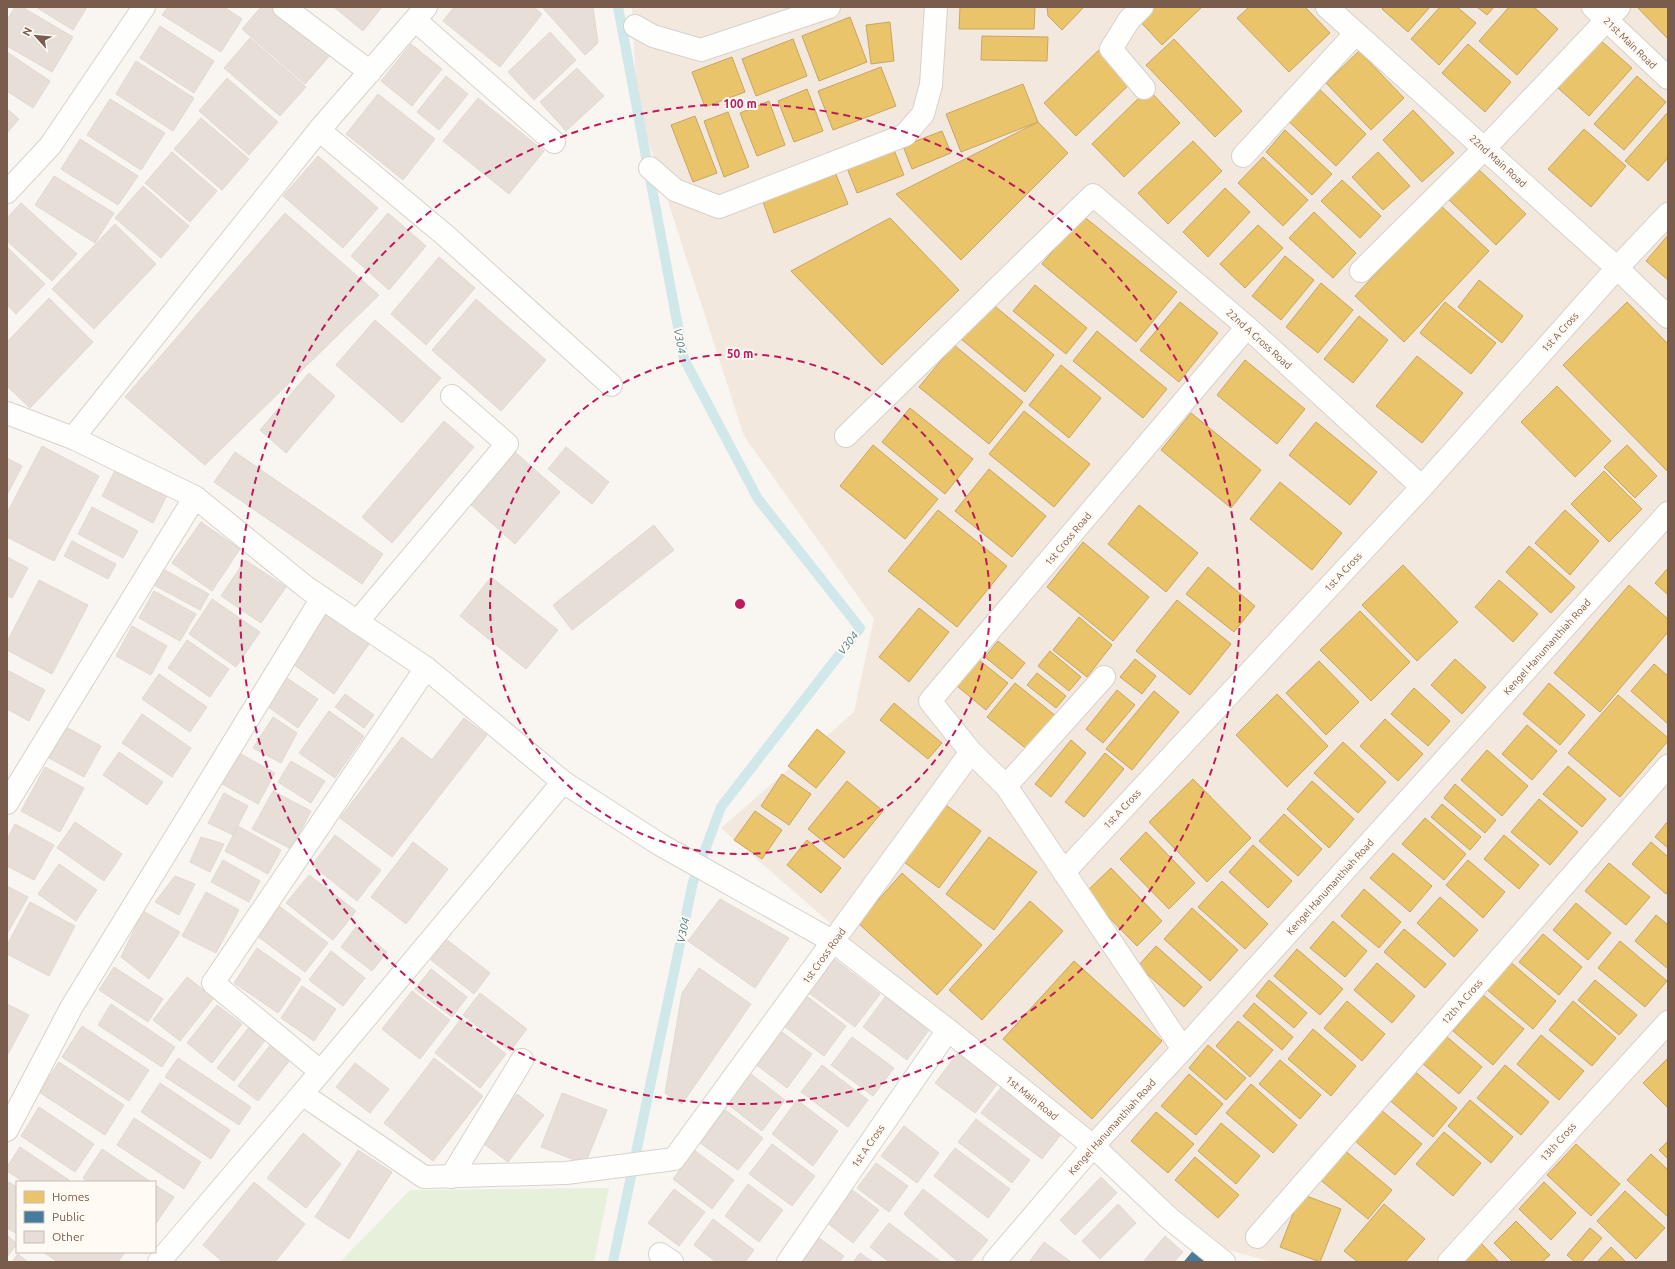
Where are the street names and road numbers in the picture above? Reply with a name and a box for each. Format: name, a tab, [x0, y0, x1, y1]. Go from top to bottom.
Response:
street label: 21st Main Road	[1601, 15, 1659, 71]
street label: 22nd Main Road	[1467, 133, 1529, 189]
street label: 22nd A Cross Road	[1224, 307, 1294, 371]
street label: 1st A Cross	[1539, 310, 1581, 354]
street label: 1st Cross Road	[1043, 510, 1094, 568]
street label: 1st A Cross	[1322, 550, 1364, 594]
street label: Kengel Hanumanthiah Road	[1501, 597, 1593, 697]
street label: 1st A Cross	[1101, 787, 1143, 831]
street label: Kengel Hanumanthiah Road	[1284, 837, 1376, 937]
street label: 1st Cross Road	[800, 926, 848, 986]
street label: 12th A Cross	[1439, 977, 1485, 1027]
street label: 1st Main Road	[1004, 1074, 1060, 1122]
street label: Kengel Hanumanthiah Road	[1066, 1077, 1158, 1177]
street label: 13th Cross	[1538, 1121, 1578, 1163]
street label: 1st A Cross	[849, 1123, 887, 1169]

